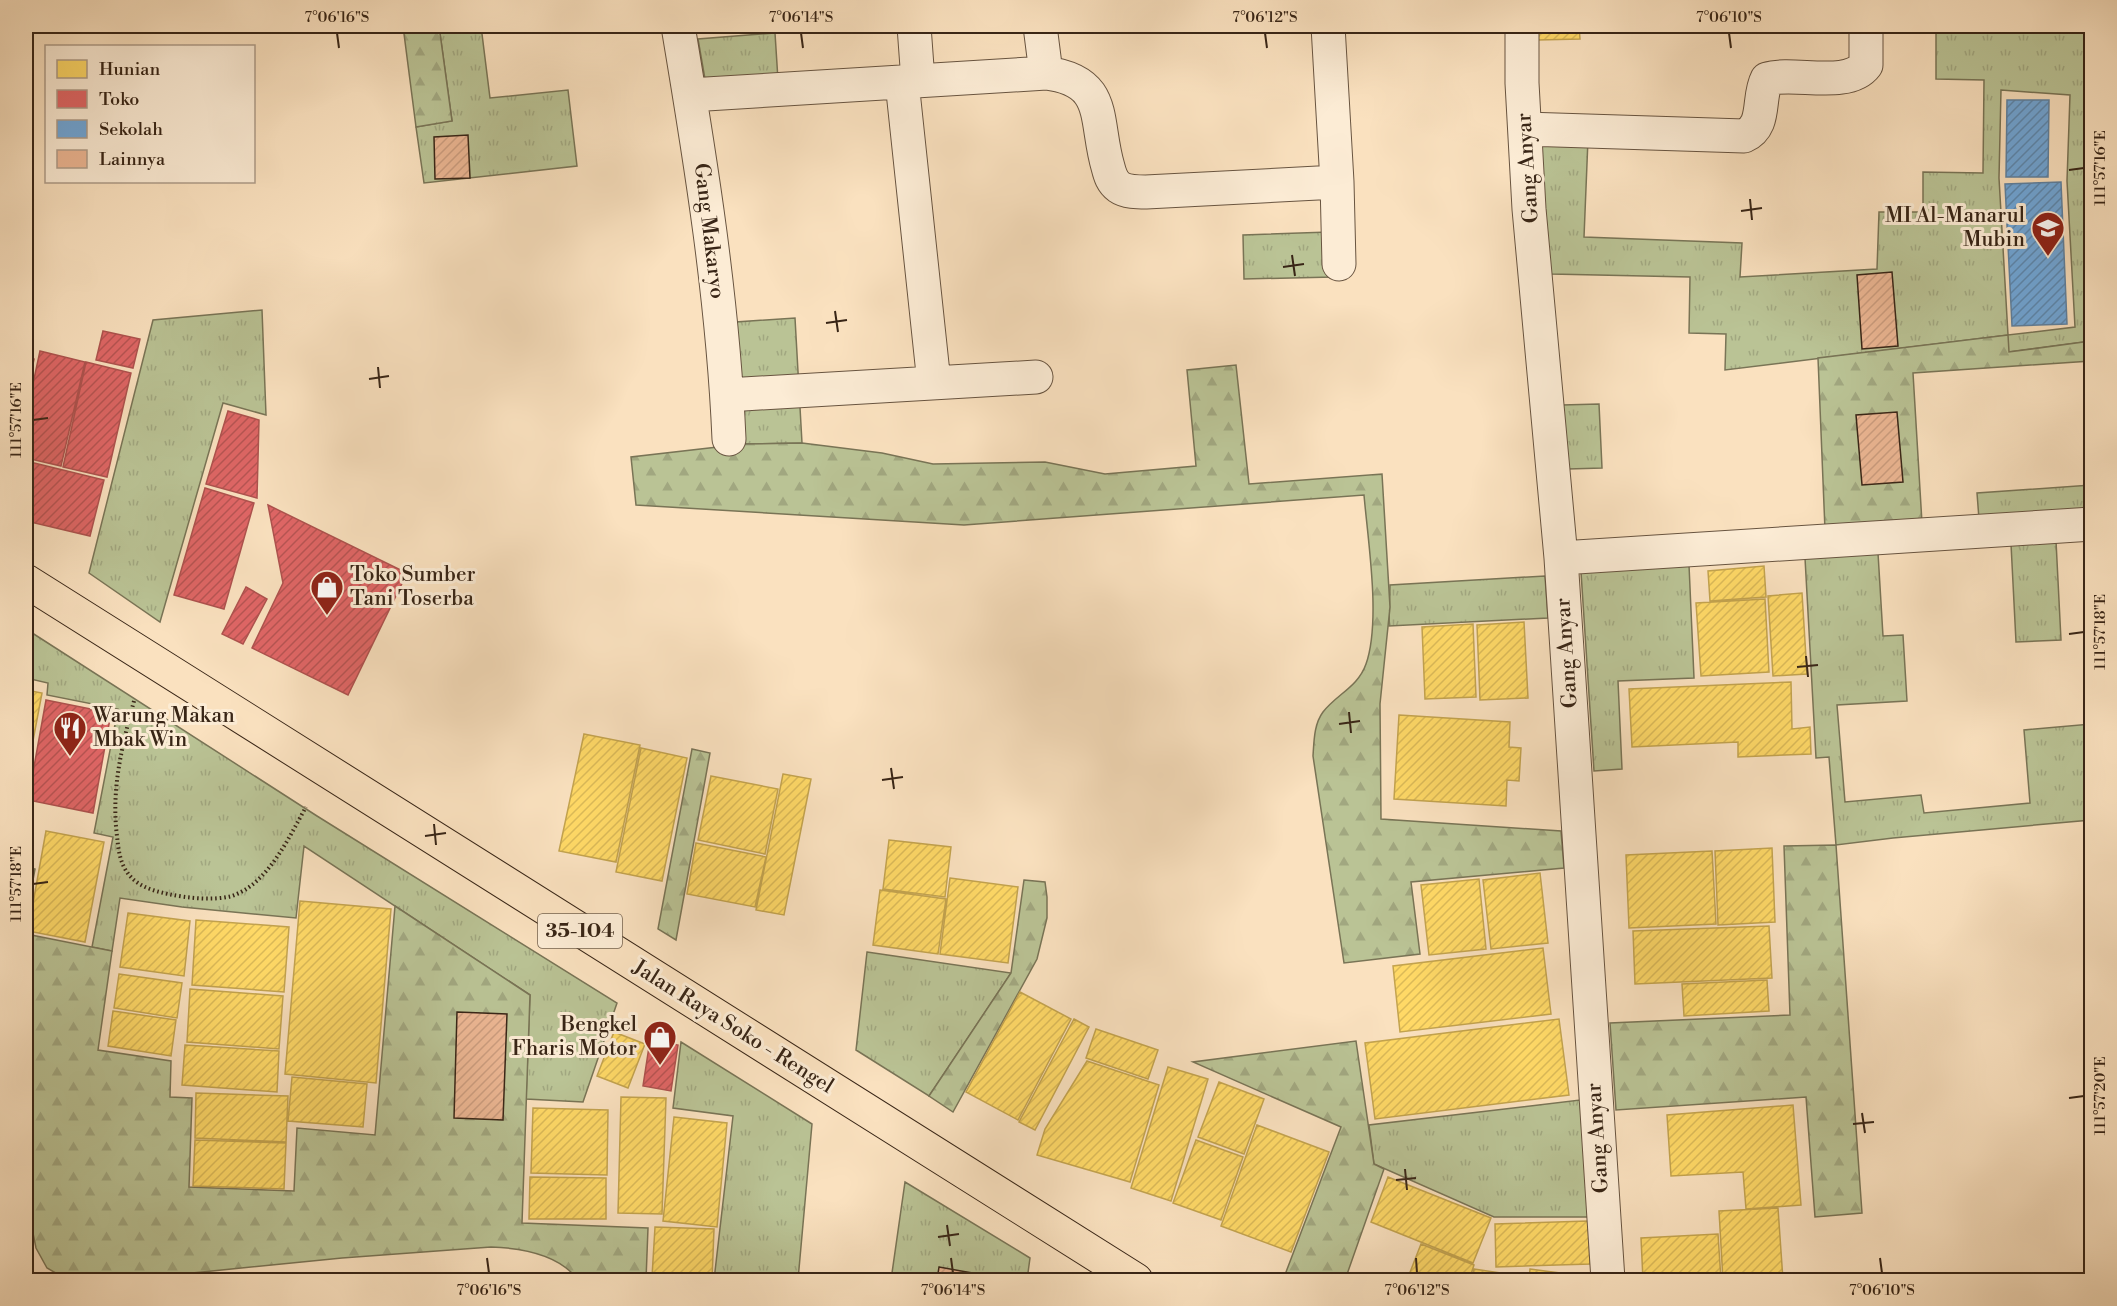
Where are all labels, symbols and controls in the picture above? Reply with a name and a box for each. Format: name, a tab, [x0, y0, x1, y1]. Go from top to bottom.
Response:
text: 7°06'16"S	[305, 8, 369, 27]
text: 7°06'14"S	[769, 8, 833, 27]
text: 7°06'12"S	[1232, 8, 1298, 27]
text: 7°06'10"S	[1696, 8, 1762, 27]
legend	[45, 45, 255, 183]
text: Hunian	[99, 58, 160, 81]
text: Toko	[99, 88, 139, 111]
street label: Gang Anyar	[1511, 112, 1545, 224]
text: Sekolah	[99, 118, 163, 141]
text: 111°57'16"E	[2091, 130, 2110, 206]
text: Lainnya	[99, 148, 166, 171]
street label: Gang Makaryo	[688, 162, 730, 300]
place label: MI Al-Manarul Mubin	[1885, 203, 2025, 253]
school or university icon: MI Al-Manarul Mubin	[2030, 210, 2066, 257]
text: 111°57'16"E	[7, 382, 26, 458]
place label: Toko Sumber Tani Toserba	[350, 562, 476, 612]
shop icon: Toko Sumber Tani Toserba	[309, 569, 345, 616]
text: 111°57'18"E	[2091, 594, 2110, 670]
street label: Gang Anyar	[1550, 597, 1584, 709]
place label: Warung Makan Mbak Win	[92, 703, 235, 753]
restaurant icon: Warung Makan Mbak Win	[52, 710, 88, 757]
text: 111°57'18"E	[7, 846, 26, 922]
road number: 35-104	[538, 914, 622, 948]
street label: Jalan Raya Soko - Rengel	[627, 954, 838, 1099]
place label: Bengkel Fharis Motor	[512, 1012, 637, 1062]
shop icon: Bengkel Fharis Motor	[642, 1019, 678, 1066]
text: 111°57'20"E	[2091, 1056, 2110, 1136]
street label: Gang Anyar	[1581, 1082, 1615, 1194]
text: 7°06'16"S	[457, 1281, 521, 1300]
text: 7°06'14"S	[921, 1281, 985, 1300]
text: 7°06'12"S	[1384, 1281, 1450, 1300]
text: 7°06'10"S	[1849, 1281, 1915, 1300]

